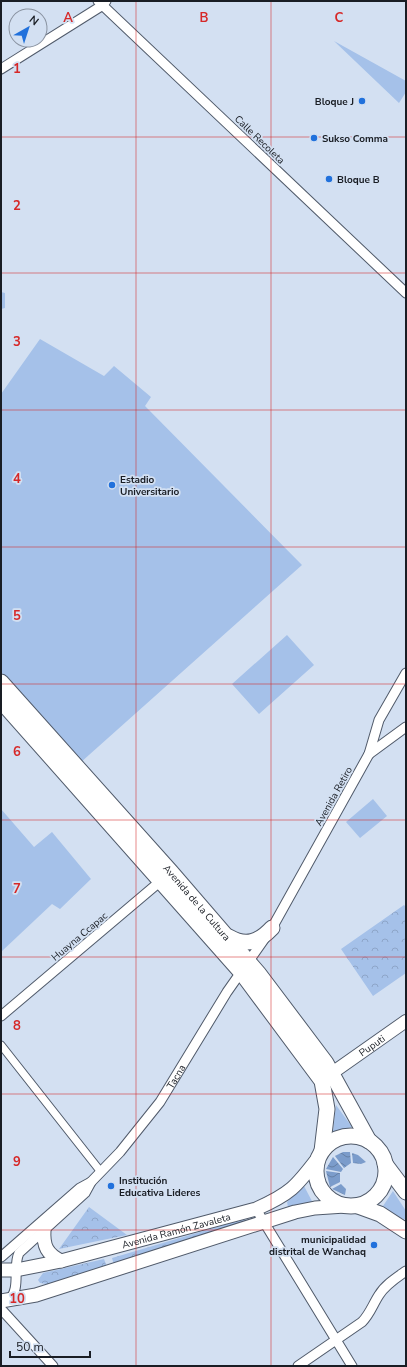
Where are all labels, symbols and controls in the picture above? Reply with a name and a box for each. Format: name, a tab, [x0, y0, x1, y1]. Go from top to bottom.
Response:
north arrow	[8, 8, 48, 48]
text: A	[63, 9, 73, 27]
text: B	[200, 9, 209, 27]
text: C	[335, 9, 344, 27]
text: N	[26, 12, 42, 29]
text: 1	[13, 60, 21, 78]
place label: Bloque J	[315, 95, 354, 109]
marker: Bloque J	[357, 96, 367, 106]
street label: Calle Recoleta	[231, 112, 287, 167]
place label: Sukso Comma	[322, 132, 388, 146]
marker: Sukso Comma	[309, 133, 319, 143]
place label: Bloque B	[337, 173, 380, 187]
marker: Bloque B	[324, 174, 334, 184]
text: 2	[13, 197, 21, 215]
text: 3	[13, 333, 21, 351]
text: 4	[13, 470, 21, 488]
place label: Estadio Universitario	[120, 473, 179, 499]
marker: Estadio Universitario	[107, 480, 117, 490]
text: 5	[13, 607, 21, 625]
text: 6	[13, 743, 21, 761]
street label: Avenida Retiro	[312, 764, 356, 829]
street label: Avenida de la Cultura	[159, 862, 233, 944]
text: 7	[13, 880, 21, 898]
street label: Huayna Ccapac	[49, 909, 111, 964]
text: 8	[13, 1017, 21, 1035]
street label: Puputi	[356, 1032, 388, 1060]
street label: Tacna	[164, 1062, 189, 1092]
text: 9	[13, 1153, 21, 1171]
place label: Institución Educativa Lideres	[119, 1174, 200, 1200]
marker: Institución Educativa Lideres	[106, 1181, 116, 1191]
street label: Avenida Ramón Zavaleta	[120, 1210, 232, 1252]
place label: municipalidad distrital de Wanchaq	[269, 1233, 366, 1259]
marker: municipalidad distrital de Wanchaq	[369, 1240, 379, 1250]
text: 10	[9, 1290, 25, 1308]
scale bar	[10, 1333, 90, 1359]
text: 50 m	[16, 1339, 44, 1355]

